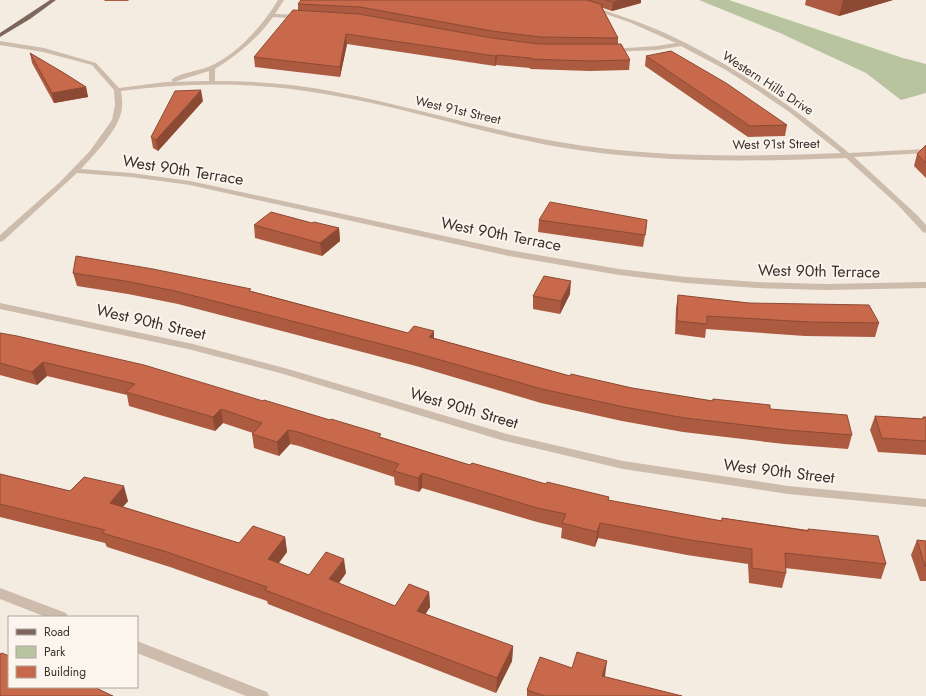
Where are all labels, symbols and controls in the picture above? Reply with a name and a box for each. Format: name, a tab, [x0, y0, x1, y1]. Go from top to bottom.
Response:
street label: Western Hills Drive	[719, 46, 818, 120]
street label: West 91st Street	[413, 91, 504, 129]
street label: West 91st Street	[732, 134, 821, 154]
street label: West 90th Terrace	[121, 149, 245, 191]
street label: West 90th Terrace	[439, 211, 563, 257]
street label: West 90th Terrace	[758, 258, 880, 284]
street label: West 90th Street	[94, 298, 208, 346]
street label: West 90th Street	[407, 382, 521, 435]
street label: West 90th Street	[722, 453, 836, 489]
legend	[8, 616, 138, 688]
text: Road	[44, 623, 70, 641]
text: Park	[44, 643, 66, 661]
text: Building	[44, 663, 86, 681]

